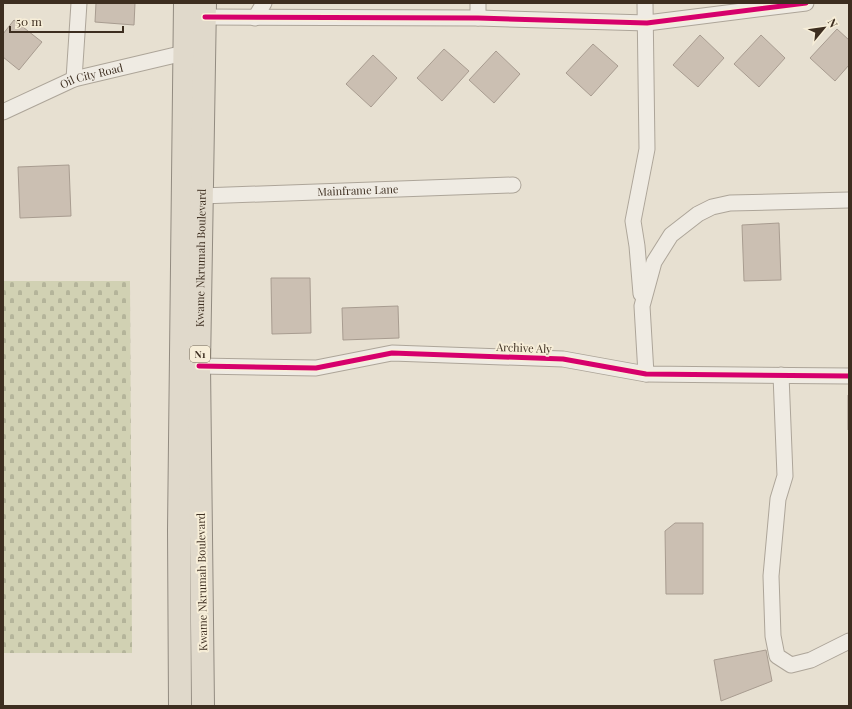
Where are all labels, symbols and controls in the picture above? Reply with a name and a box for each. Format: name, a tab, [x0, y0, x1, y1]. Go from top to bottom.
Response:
scale bar	[10, 8, 123, 34]
north arrow	[804, 8, 844, 48]
text: 50 m	[16, 13, 42, 29]
text: N	[825, 16, 842, 30]
street label: Oil City Road	[57, 60, 125, 92]
street label: Mainframe Lane	[317, 181, 399, 199]
street label: Kwame Nkrumah Boulevard	[192, 188, 209, 327]
street label: Archive Aly	[495, 339, 552, 356]
road number: N1	[190, 346, 210, 362]
street label: Kwame Nkrumah Boulevard	[193, 512, 210, 651]

